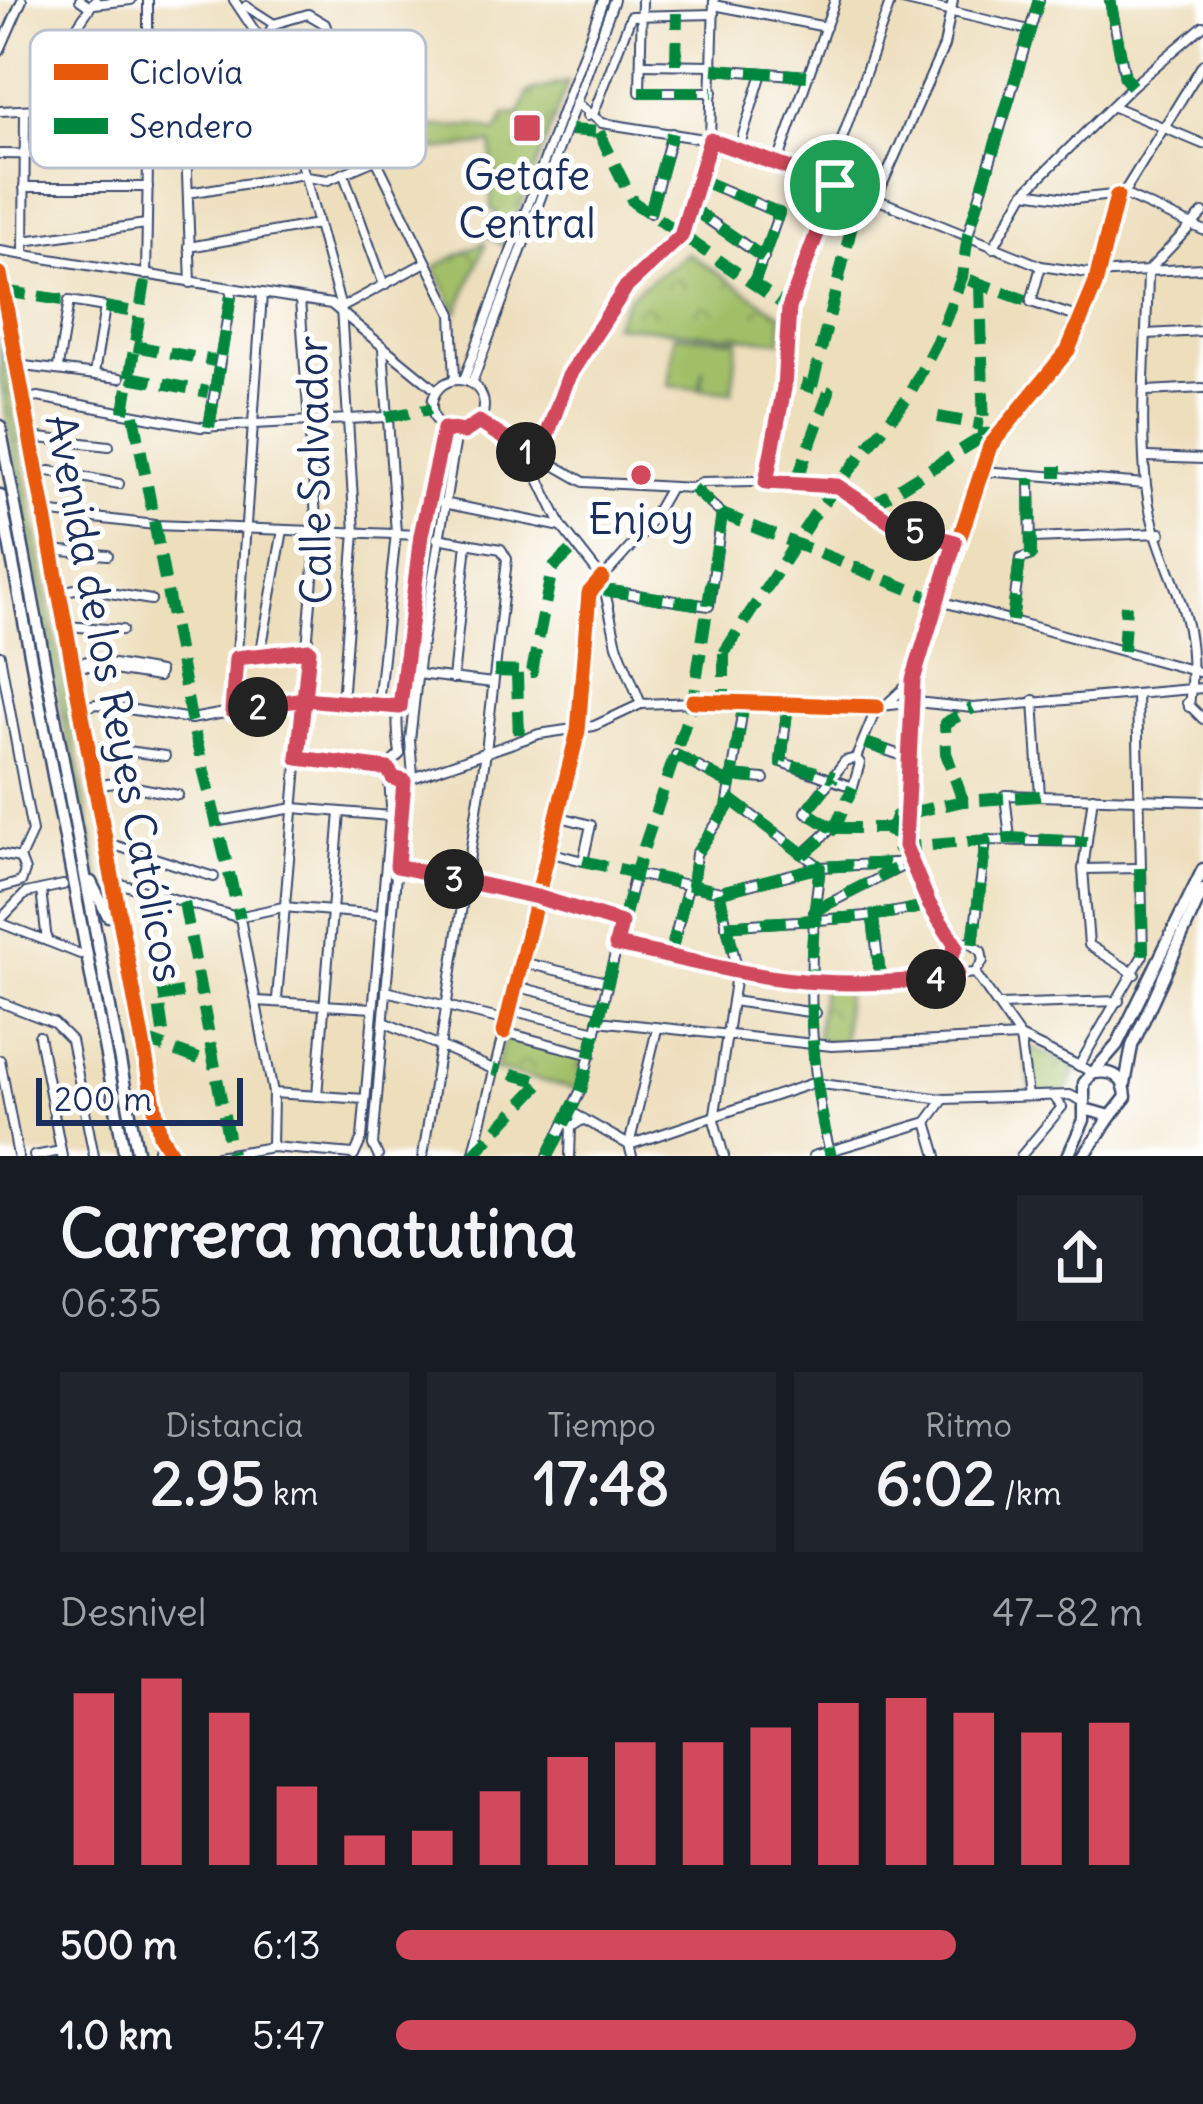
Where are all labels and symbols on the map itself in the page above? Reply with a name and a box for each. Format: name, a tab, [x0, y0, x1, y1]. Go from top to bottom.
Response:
legend	[30, 30, 426, 168]
text: Ciclovía	[129, 51, 243, 93]
text: Sendero	[129, 105, 253, 147]
marker: Getafe Central	[511, 112, 543, 144]
pin	[784, 134, 886, 236]
place label: Getafe Central	[458, 149, 596, 249]
street label: Calle Salvador	[286, 335, 342, 605]
street label: Avenida de los Reyes Católicos	[34, 410, 196, 986]
pin: 1	[496, 422, 556, 482]
marker: Enjoy	[628, 462, 654, 488]
place label: Enjoy	[588, 493, 694, 545]
pin: 5	[885, 501, 945, 561]
pin: 2	[228, 677, 288, 737]
pin: 3	[424, 849, 484, 909]
pin: 4	[906, 949, 966, 1009]
scale bar	[36, 1072, 243, 1125]

